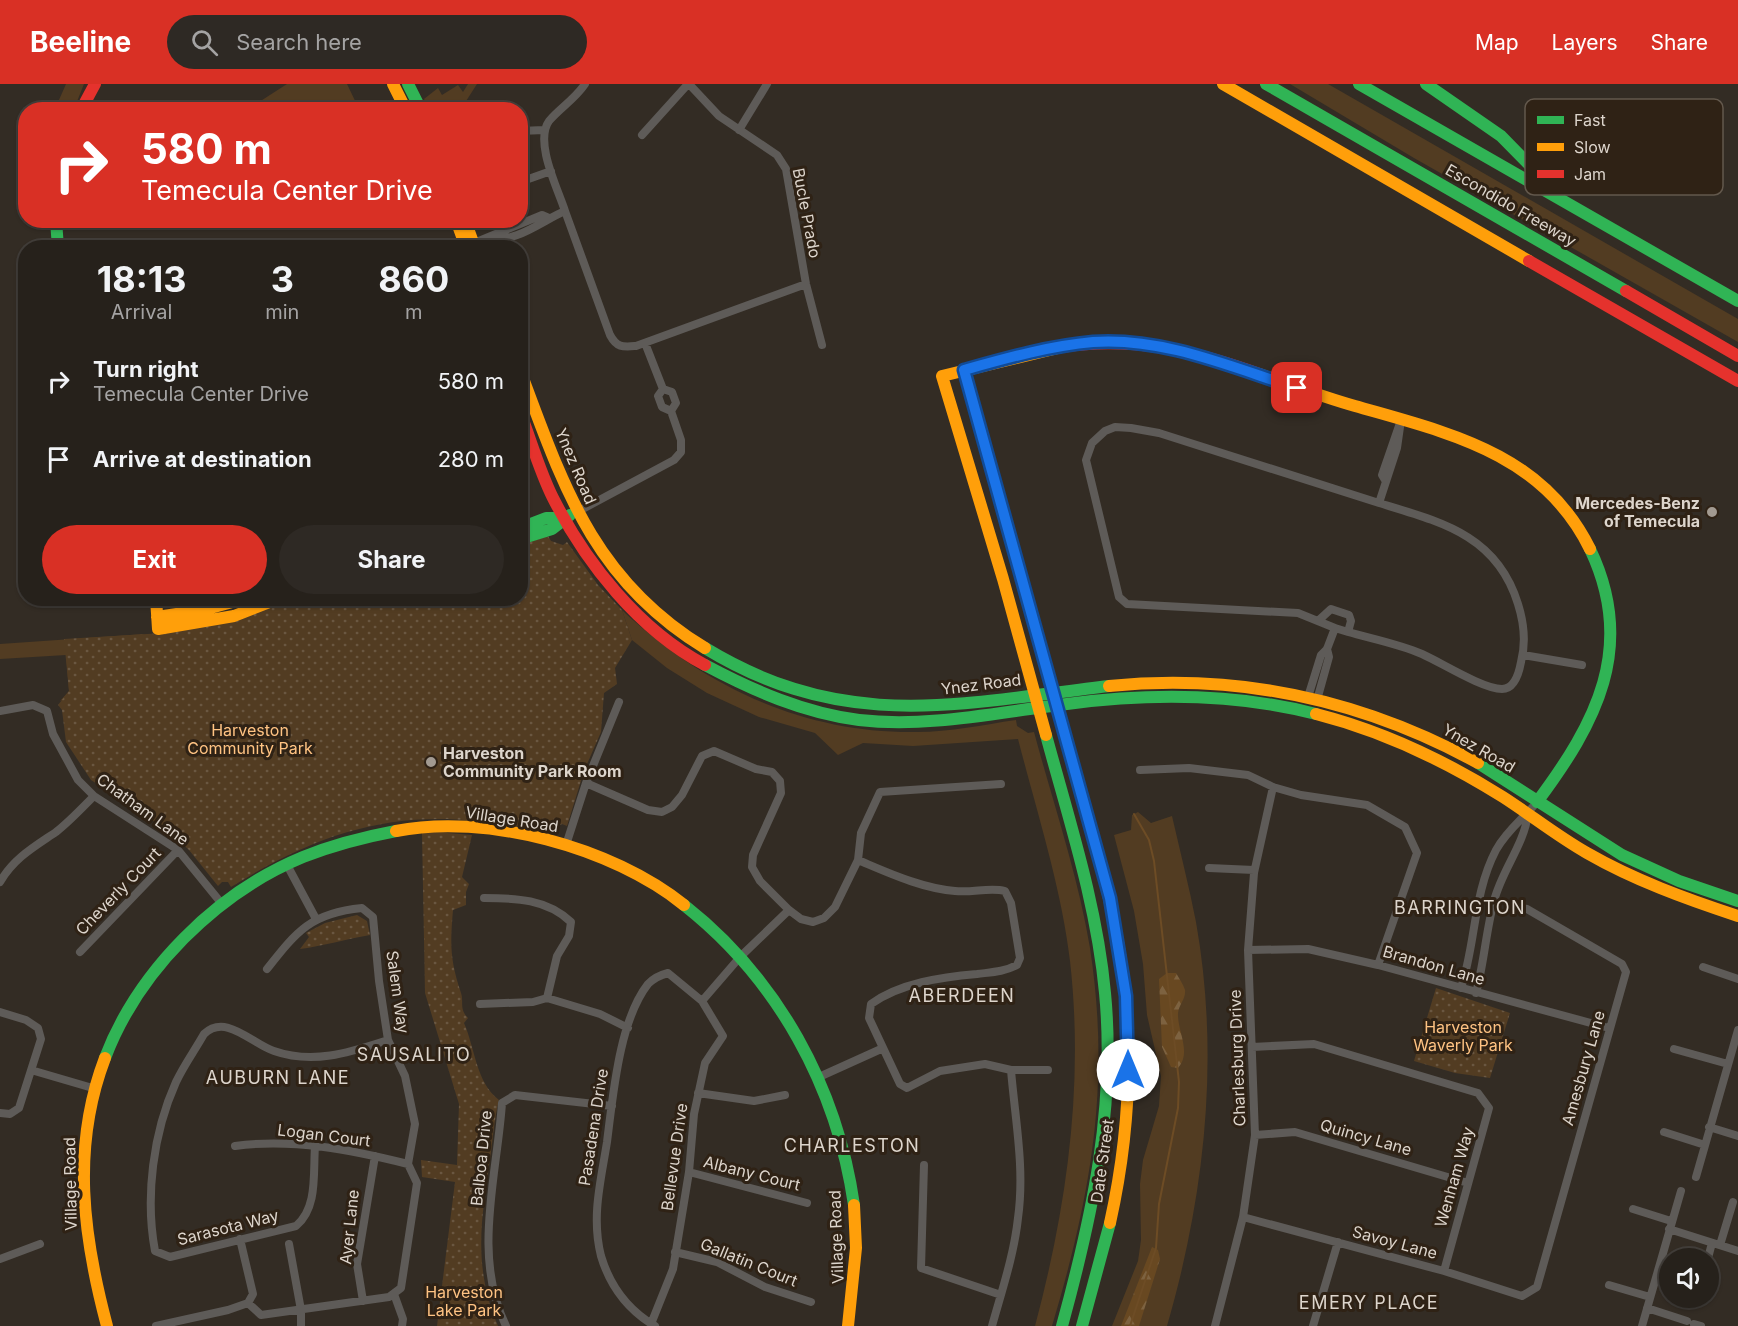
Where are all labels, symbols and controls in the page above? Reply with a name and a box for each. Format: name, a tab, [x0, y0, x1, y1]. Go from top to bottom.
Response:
search box	[167, 15, 587, 69]
text: Beeline	[30, 25, 131, 59]
icon: search	[188, 26, 221, 59]
text: Search here	[236, 29, 362, 55]
text: Map	[1475, 30, 1519, 55]
text: Layers	[1552, 30, 1618, 55]
text: Share	[1651, 30, 1708, 55]
legend	[1525, 99, 1723, 195]
text: Fast	[1574, 110, 1606, 130]
text: 580 m	[141, 123, 272, 174]
icon: right	[42, 126, 120, 204]
text: Slow	[1574, 137, 1611, 157]
street label: Escondido Freeway	[1442, 159, 1580, 251]
text: Jam	[1574, 164, 1606, 184]
street label: Bucle Prado	[788, 166, 826, 260]
text: Temecula Center Drive	[141, 174, 433, 207]
text: 18:13	[97, 257, 186, 301]
text: 3	[271, 257, 294, 301]
text: 860	[378, 257, 449, 301]
text: Arrival	[111, 300, 172, 324]
text: min	[265, 300, 299, 324]
text: m	[405, 300, 422, 324]
text: Turn right	[93, 356, 199, 382]
pin	[1271, 362, 1322, 413]
icon: right	[42, 365, 75, 398]
text: 580 m	[438, 368, 504, 394]
icon: arrive	[1280, 371, 1313, 404]
text: Temecula Center Drive	[93, 382, 309, 406]
street label: Ynez Road	[551, 425, 601, 507]
icon: arrive	[42, 443, 75, 476]
text: Arrive at destination	[93, 446, 312, 472]
text: 280 m	[438, 446, 504, 472]
place label: Mercedes-Benz of Temecula	[1575, 493, 1700, 531]
marker: Mercedes-Benz of Temecula	[1705, 505, 1719, 519]
button: Exit	[42, 525, 267, 594]
button: Share	[279, 525, 504, 594]
street label: Ynez Road	[940, 669, 1022, 699]
street label: Ynez Road	[1439, 719, 1519, 777]
park label: Harveston Community Park	[187, 720, 313, 758]
place label: Harveston Community Park Room	[443, 743, 622, 781]
marker: Harveston Community Park Room	[424, 755, 438, 769]
street label: Chatham Lane	[93, 769, 193, 849]
street label: Village Road	[464, 802, 560, 836]
street label: Cheverly Court	[71, 843, 165, 939]
district label: BARRINGTON	[1394, 897, 1526, 918]
street label: Brandon Lane	[1381, 941, 1487, 989]
street label: Salem Way	[382, 949, 414, 1035]
district label: ABERDEEN	[909, 985, 1015, 1006]
street label: Charlesburg Drive	[1225, 989, 1249, 1127]
street label: Amesbury Lane	[1557, 1008, 1609, 1128]
park label: Harveston Waverly Park	[1413, 1017, 1513, 1055]
position arrow	[1096, 1038, 1160, 1102]
district label: SAUSALITO	[357, 1044, 471, 1065]
district label: AUBURN LANE	[206, 1067, 350, 1088]
street label: Pasadena Drive	[574, 1067, 612, 1187]
street label: Bellevue Drive	[657, 1102, 691, 1212]
street label: Balboa Drive	[466, 1109, 496, 1207]
street label: Quincy Lane	[1318, 1114, 1414, 1160]
street label: Date Street	[1086, 1118, 1118, 1204]
street label: Logan Court	[276, 1119, 372, 1151]
street label: Wenham Way	[1430, 1125, 1478, 1229]
district label: CHARLESTON	[784, 1135, 920, 1156]
street label: Village Road	[59, 1137, 81, 1231]
street label: Albany Court	[702, 1151, 802, 1195]
street label: Ayer Lane	[335, 1189, 363, 1265]
street label: Village Road	[824, 1190, 848, 1284]
street label: Sarasota Way	[175, 1205, 281, 1249]
street label: Savoy Lane	[1350, 1221, 1440, 1263]
street label: Gallatin Court	[698, 1233, 800, 1291]
map controls	[1659, 1248, 1719, 1308]
button: sound	[1659, 1248, 1719, 1308]
park label: Harveston Lake Park	[425, 1282, 503, 1320]
district label: EMERY PLACE	[1299, 1292, 1439, 1313]

